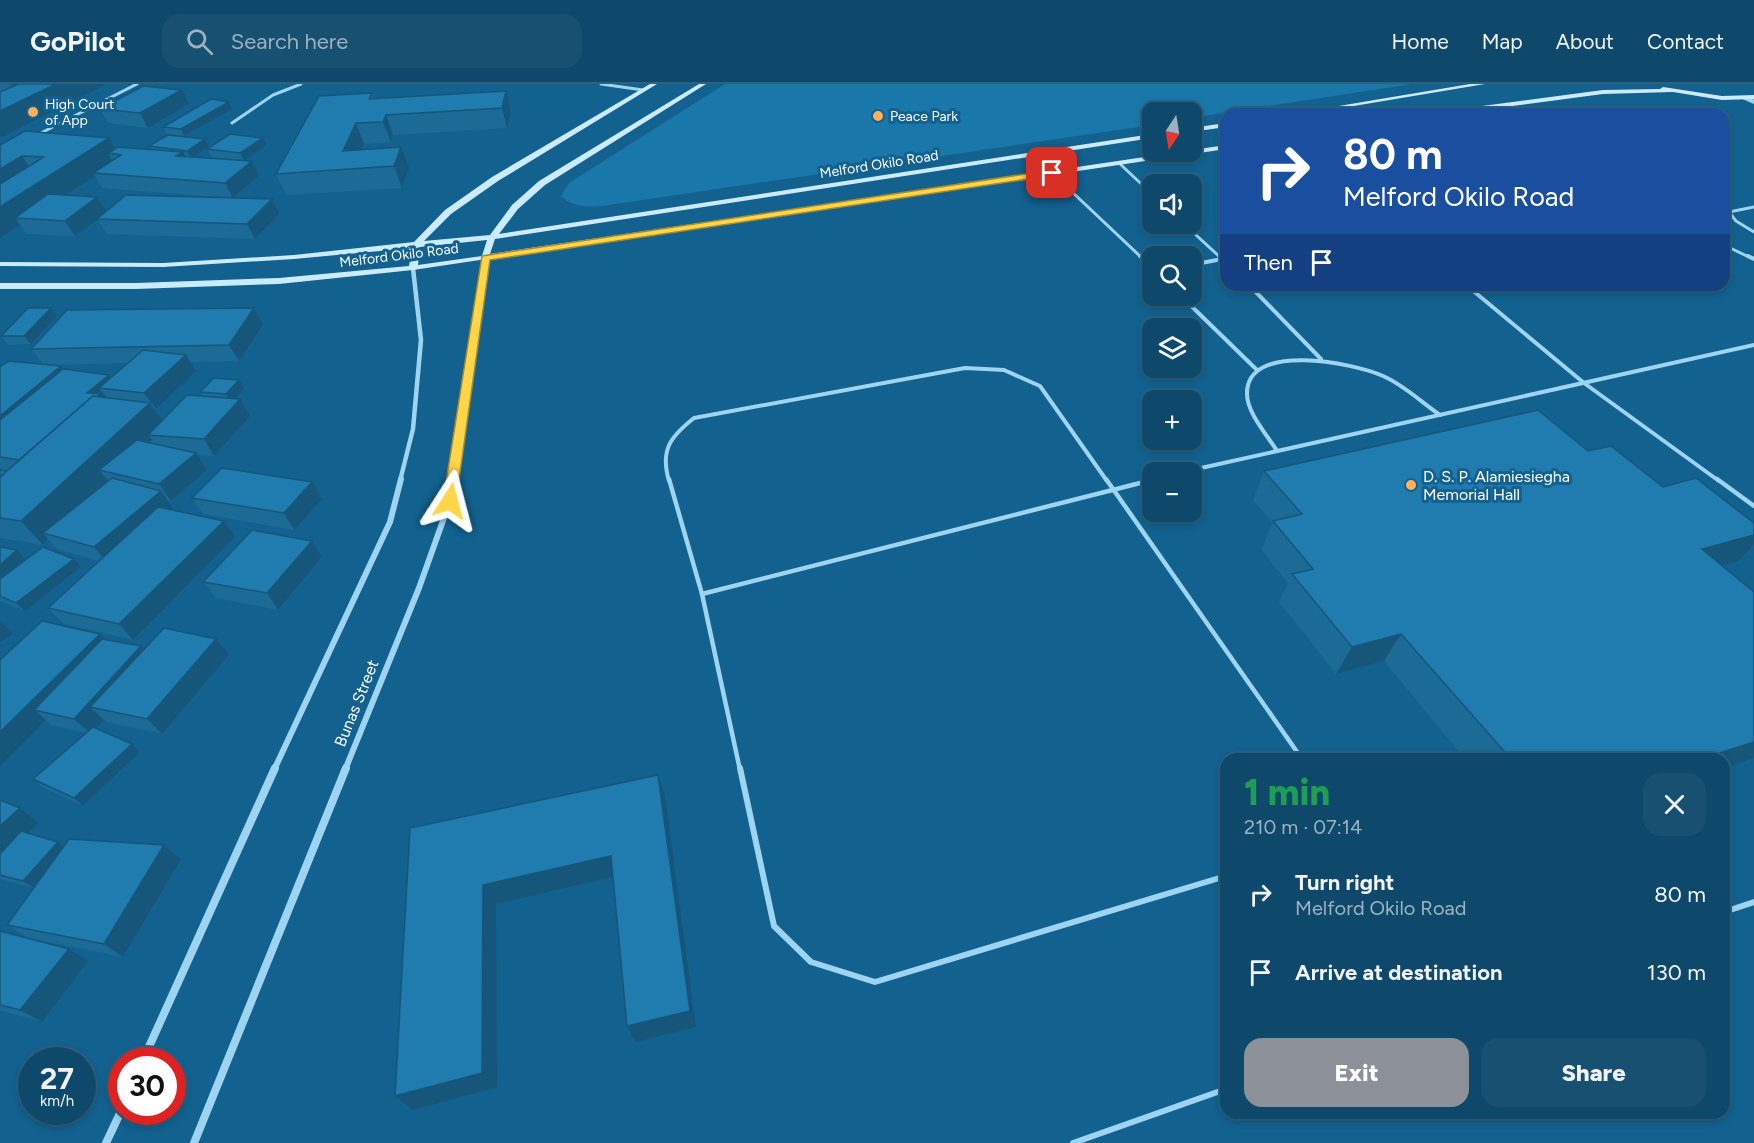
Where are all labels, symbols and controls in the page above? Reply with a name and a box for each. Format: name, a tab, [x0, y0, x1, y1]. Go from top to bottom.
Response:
search box	[162, 14, 582, 68]
text: GoPilot	[30, 24, 126, 58]
icon: search	[183, 25, 216, 58]
text: Search here	[231, 28, 348, 55]
text: Home	[1392, 29, 1449, 54]
text: Map	[1482, 29, 1523, 54]
text: About	[1556, 29, 1614, 54]
text: Contact	[1647, 29, 1724, 54]
place label: High Court of App	[45, 96, 114, 129]
north arrow	[1142, 102, 1202, 162]
map controls	[1142, 102, 1202, 522]
marker: High Court of App	[26, 105, 40, 119]
place label: Peace Park	[890, 108, 958, 125]
marker: Peace Park	[871, 109, 885, 123]
text: 80 m	[1343, 129, 1443, 180]
icon: right	[1244, 132, 1322, 210]
street label: Melford Okilo Road	[818, 147, 940, 182]
pin	[1026, 147, 1077, 198]
icon: arrive	[1035, 156, 1068, 189]
button: sound	[1142, 174, 1202, 234]
text: Melford Okilo Road	[1343, 180, 1574, 213]
street label: Melford Okilo Road	[338, 240, 460, 271]
button: search	[1142, 246, 1202, 306]
icon: arrive	[1305, 246, 1338, 279]
text: Then	[1244, 249, 1293, 276]
button: layers	[1142, 318, 1202, 378]
button: +	[1142, 390, 1202, 450]
button: −	[1142, 462, 1202, 522]
place label: D. S. P. Alamiesiegha Memorial Hall	[1423, 467, 1570, 504]
position arrow	[418, 469, 482, 533]
marker: D. S. P. Alamiesiegha Memorial Hall	[1404, 478, 1418, 492]
street label: Bunas Street	[330, 657, 383, 749]
text: 1 min	[1244, 771, 1330, 814]
button: close	[1643, 773, 1706, 836]
text: 210 m · 07:14	[1244, 815, 1362, 839]
text: Turn right	[1295, 869, 1394, 896]
icon: right	[1244, 878, 1277, 911]
text: 80 m	[1654, 881, 1706, 908]
text: Melford Okilo Road	[1295, 896, 1466, 920]
icon: arrive	[1244, 956, 1277, 989]
text: Arrive at destination	[1295, 959, 1503, 986]
text: 130 m	[1647, 959, 1706, 986]
button: Exit	[1244, 1038, 1469, 1107]
button: Share	[1481, 1038, 1706, 1107]
speed limit sign: 30	[108, 1047, 186, 1125]
text: 27	[40, 1060, 74, 1097]
text: km/h	[40, 1092, 74, 1110]

